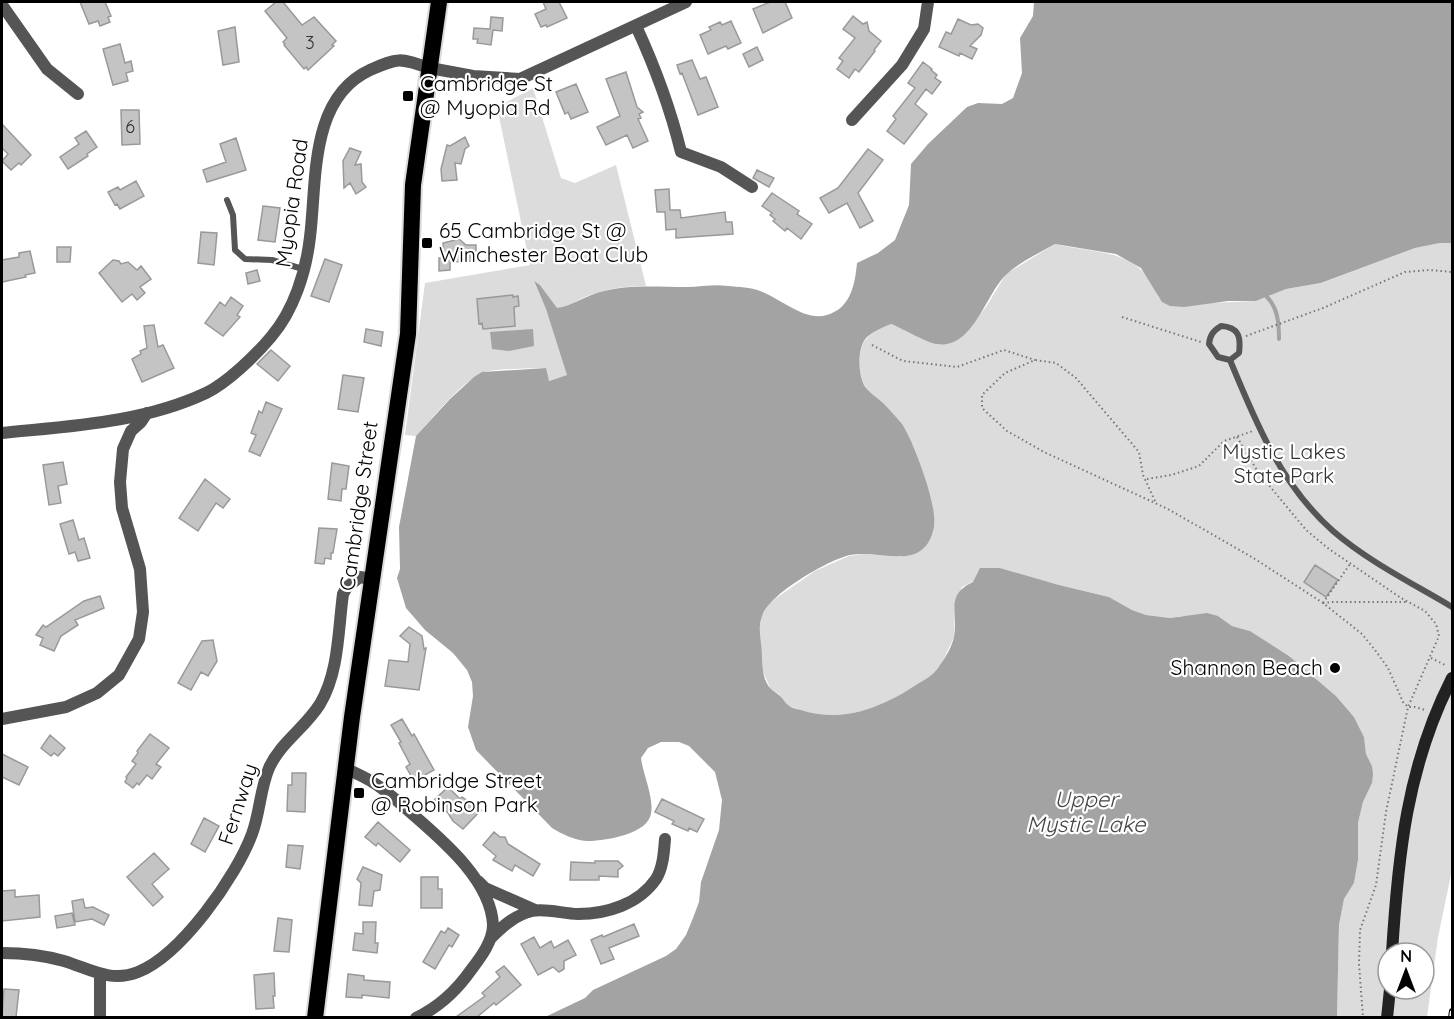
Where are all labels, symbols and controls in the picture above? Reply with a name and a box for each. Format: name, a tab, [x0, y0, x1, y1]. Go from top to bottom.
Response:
house number: 3	[305, 31, 315, 54]
place label: Cambridge St @ Myopia Rd	[420, 70, 553, 120]
marker: Cambridge St @ Myopia Rd	[401, 89, 415, 103]
house number: 6	[125, 115, 135, 138]
street label: Myopia Road	[269, 137, 313, 269]
place label: 65 Cambridge St @ Winchester Boat Club	[439, 217, 648, 267]
marker: 65 Cambridge St @ Winchester Boat Club	[420, 236, 434, 250]
street label: Cambridge Street	[333, 419, 383, 592]
park label: Mystic Lakes State Park	[1222, 438, 1346, 488]
place label: Shannon Beach	[1171, 654, 1323, 680]
marker: Shannon Beach	[1328, 661, 1342, 675]
street label: Fernway	[212, 760, 262, 848]
place label: Cambridge Street @ Robinson Park	[371, 767, 542, 817]
water label: Upper Mystic Lake	[1026, 785, 1147, 838]
marker: Cambridge Street @ Robinson Park	[352, 786, 366, 800]
north arrow	[1376, 941, 1436, 1001]
text: N	[1400, 946, 1412, 966]

